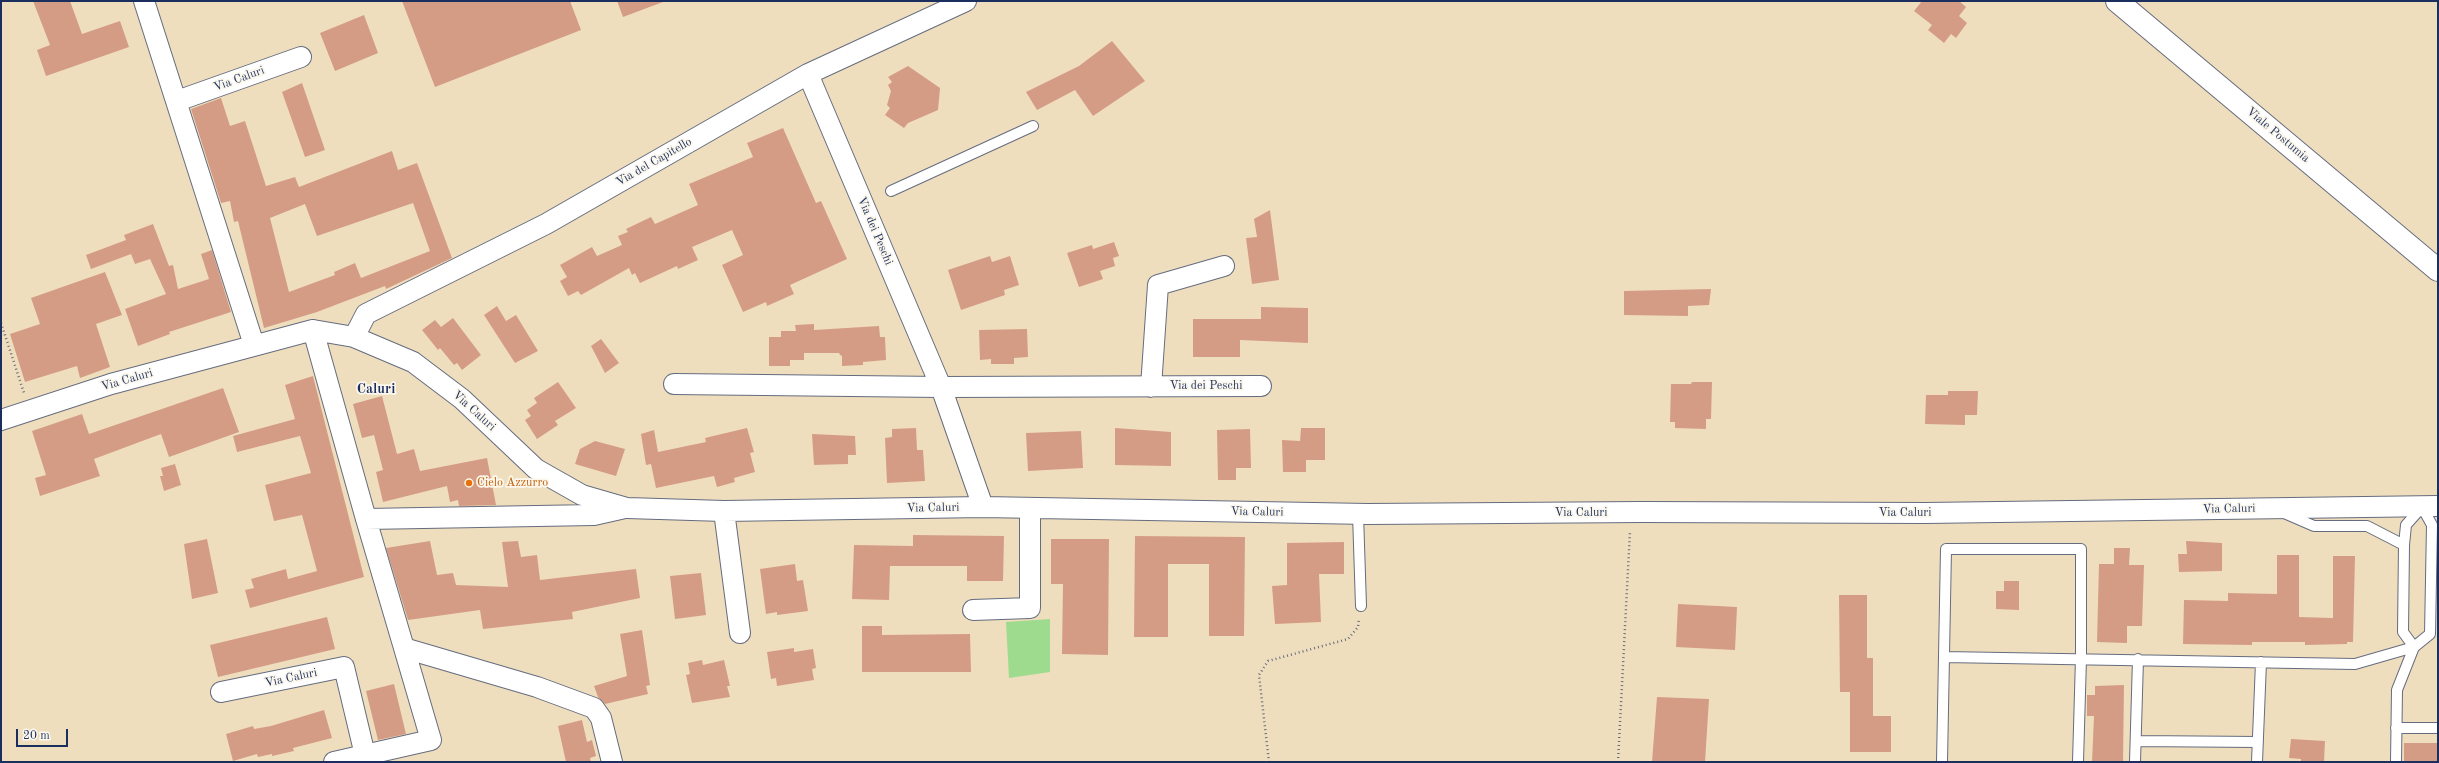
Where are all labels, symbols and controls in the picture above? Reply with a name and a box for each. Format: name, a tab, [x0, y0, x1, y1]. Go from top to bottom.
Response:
street label: Via Caluri	[212, 63, 266, 95]
street label: Viale Postumia	[2243, 104, 2313, 166]
street label: Via del Capitello	[613, 134, 695, 190]
street label: Via dei Peschi	[854, 195, 896, 267]
street label: Via Caluri	[100, 366, 154, 394]
street label: Via dei Peschi	[1170, 379, 1242, 393]
district label: Caluri	[357, 381, 395, 397]
street label: Via Caluri	[449, 388, 499, 434]
place label: Cielo Azzurro	[477, 476, 548, 490]
marker: Cielo Azzurro	[464, 478, 474, 488]
street label: Via Caluri	[906, 500, 960, 516]
street label: Via Caluri	[2202, 501, 2256, 517]
street label: Via Caluri	[1230, 504, 1284, 520]
street label: Via Caluri	[1554, 506, 1608, 520]
street label: Via Caluri	[1878, 506, 1932, 520]
street label: Via Caluri	[264, 665, 318, 691]
scale bar	[18, 721, 70, 747]
text: 20 m	[23, 730, 50, 742]

